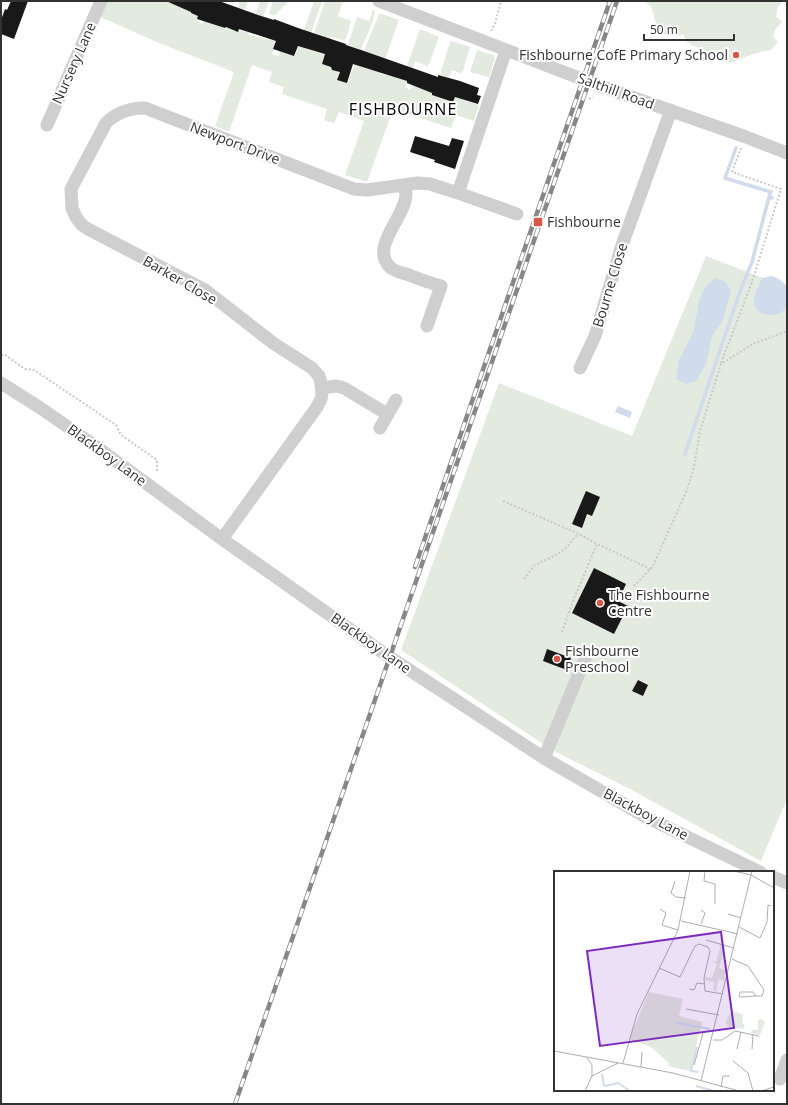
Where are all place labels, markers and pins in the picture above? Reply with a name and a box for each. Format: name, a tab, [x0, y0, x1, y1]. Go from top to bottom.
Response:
place label: Fishbourne CofE Primary School	[519, 45, 728, 64]
marker: Fishbourne CofE Primary School	[731, 50, 741, 60]
place label: Fishbourne	[547, 212, 621, 231]
marker: Fishbourne	[532, 216, 544, 228]
place label: The Fishbourne Centre	[608, 585, 710, 620]
marker: The Fishbourne Centre	[595, 598, 605, 608]
place label: Fishbourne Preschool	[565, 641, 639, 676]
marker: Fishbourne Preschool	[552, 654, 562, 664]

